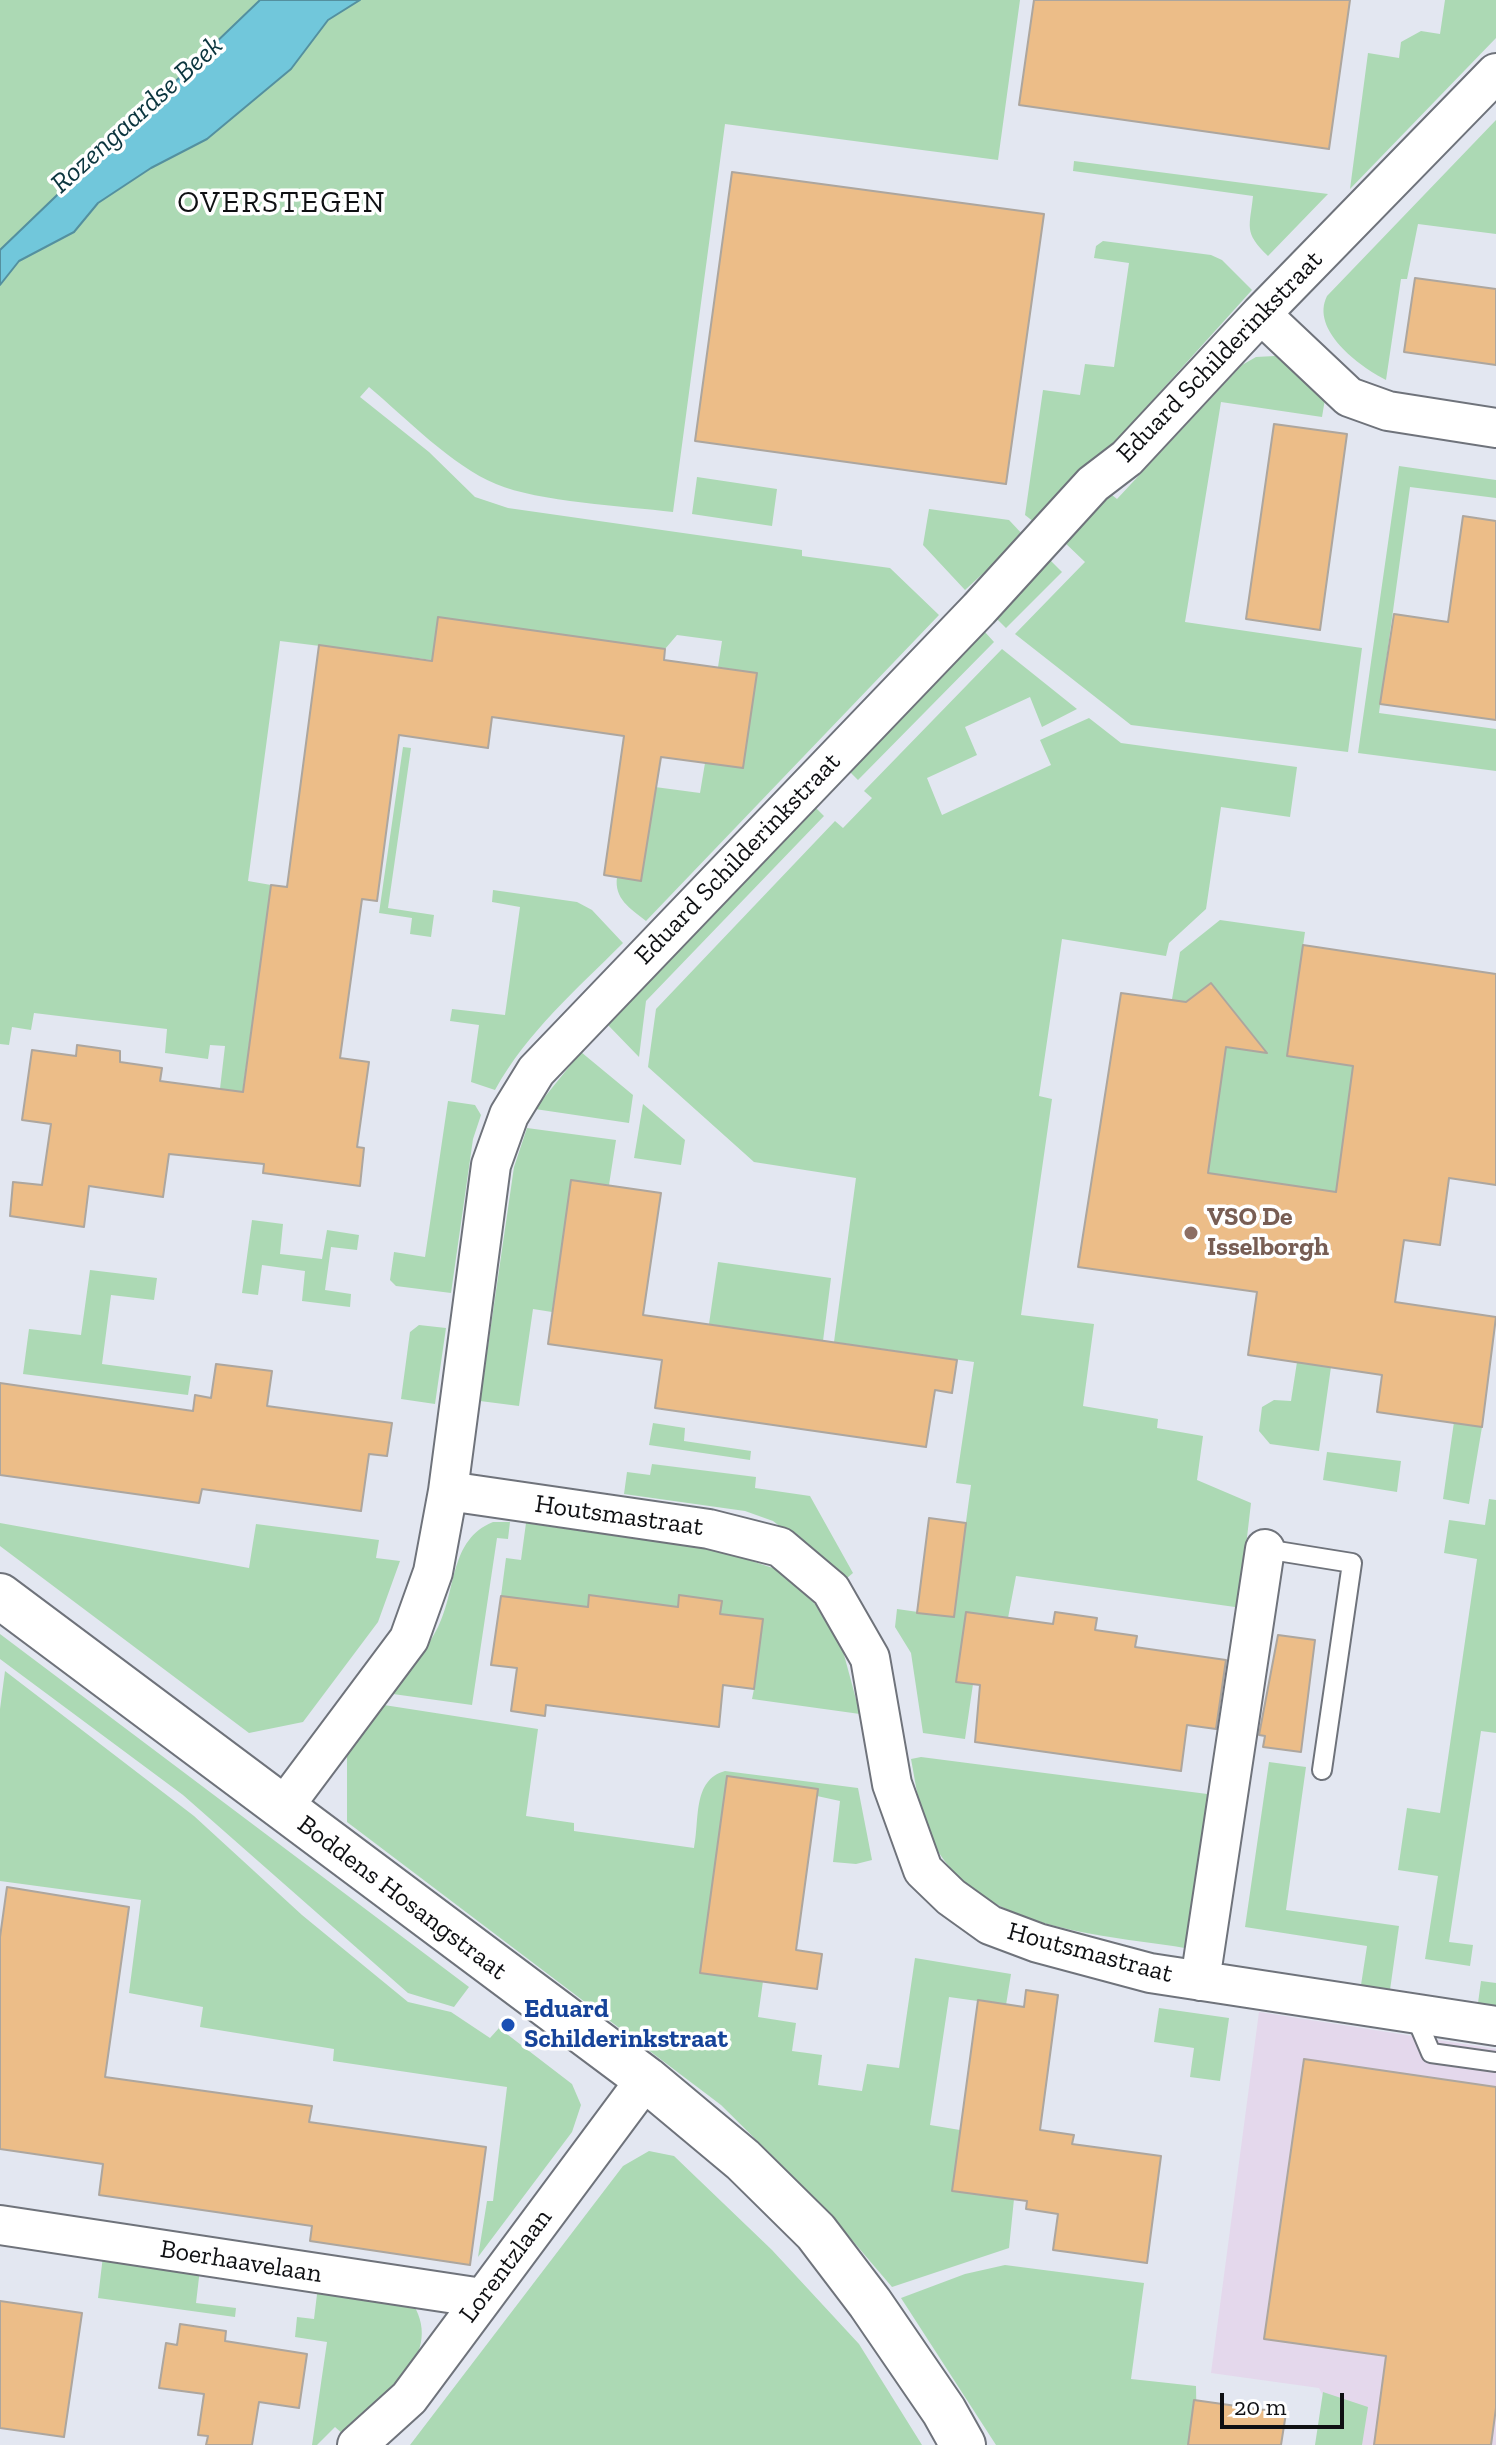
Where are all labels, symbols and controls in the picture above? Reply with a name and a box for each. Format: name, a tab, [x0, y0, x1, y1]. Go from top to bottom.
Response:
water label: Rozengaardse Beek	[44, 29, 230, 201]
district label: OVERSTEGEN	[177, 185, 387, 221]
street label: Eduard Schilderinkstraat	[1111, 245, 1329, 469]
street label: Eduard Schilderinkstraat	[629, 747, 847, 971]
place label: VSO De Isselborgh	[1207, 1202, 1329, 1264]
marker: VSO De Isselborgh	[1182, 1224, 1200, 1242]
street label: Houtsmastraat	[533, 1489, 705, 1543]
street label: Boddens Hosangstraat	[291, 1809, 513, 1987]
street label: Houtsmastraat	[1004, 1916, 1176, 1990]
place label: Eduard Schilderinkstraat	[524, 1994, 728, 2056]
marker: Eduard Schilderinkstraat	[499, 2016, 517, 2034]
street label: Lorentzlaan	[453, 2203, 559, 2329]
street label: Boerhaavelaan	[158, 2234, 324, 2290]
scale bar	[1224, 2377, 1348, 2427]
text: 20 m	[1234, 2392, 1286, 2421]

